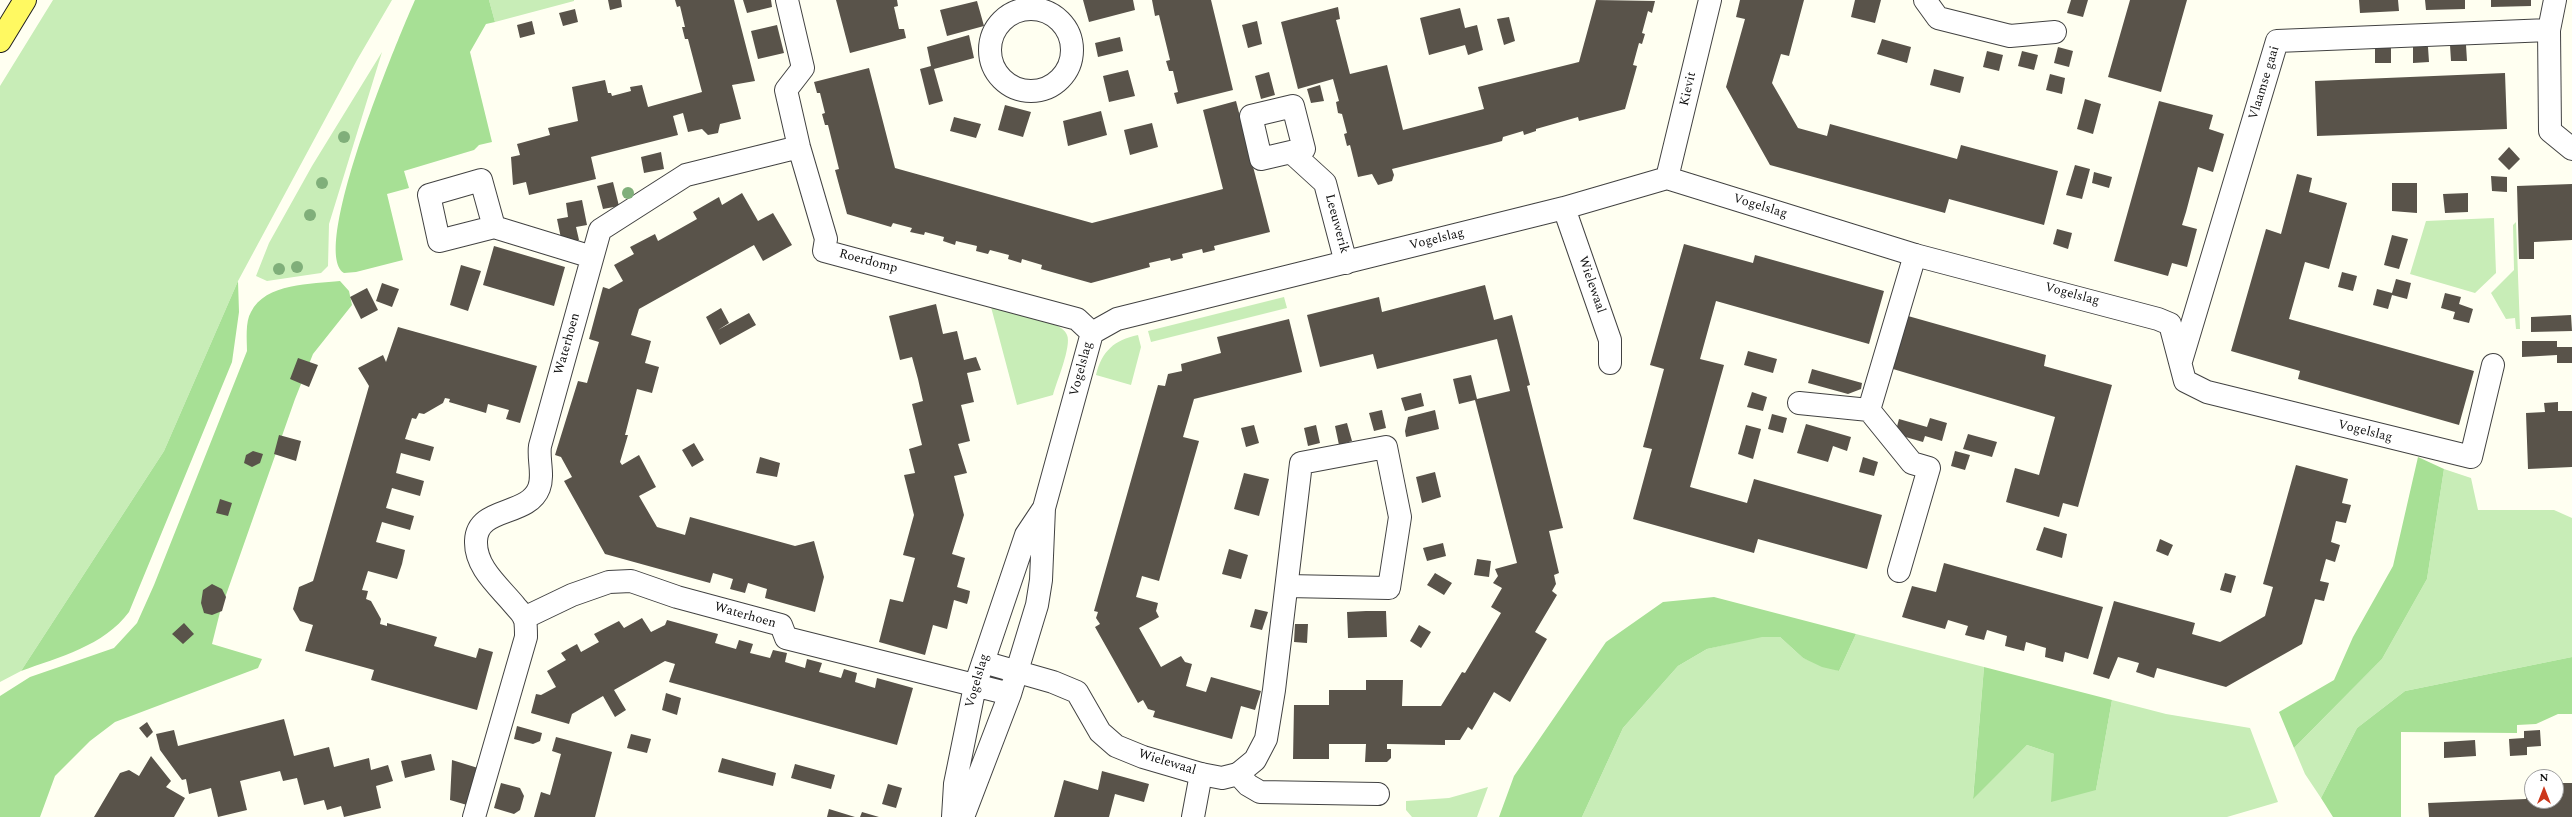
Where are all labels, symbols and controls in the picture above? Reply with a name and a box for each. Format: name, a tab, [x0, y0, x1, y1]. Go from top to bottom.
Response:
street label: Vlaamse gaai	[2246, 44, 2284, 122]
street label: Kievit	[1678, 70, 1700, 108]
street label: Vogelslag	[1731, 191, 1789, 223]
street label: Leeuwerik	[1321, 193, 1351, 255]
street label: Vogelslag	[1408, 226, 1466, 254]
street label: Roerdomp	[837, 247, 899, 277]
street label: Wielewaal	[1574, 254, 1608, 316]
street label: Vogelslag	[2043, 280, 2101, 310]
street label: Waterhoen	[552, 311, 584, 377]
street label: Vogelslag	[1067, 340, 1097, 398]
street label: Vogelslag	[2336, 418, 2394, 446]
street label: Waterhoen	[712, 600, 778, 632]
street label: Vogelslag	[963, 652, 993, 710]
street label: Wielewaal	[1136, 747, 1198, 779]
north arrow	[2524, 769, 2564, 809]
text: N	[2540, 769, 2548, 786]

